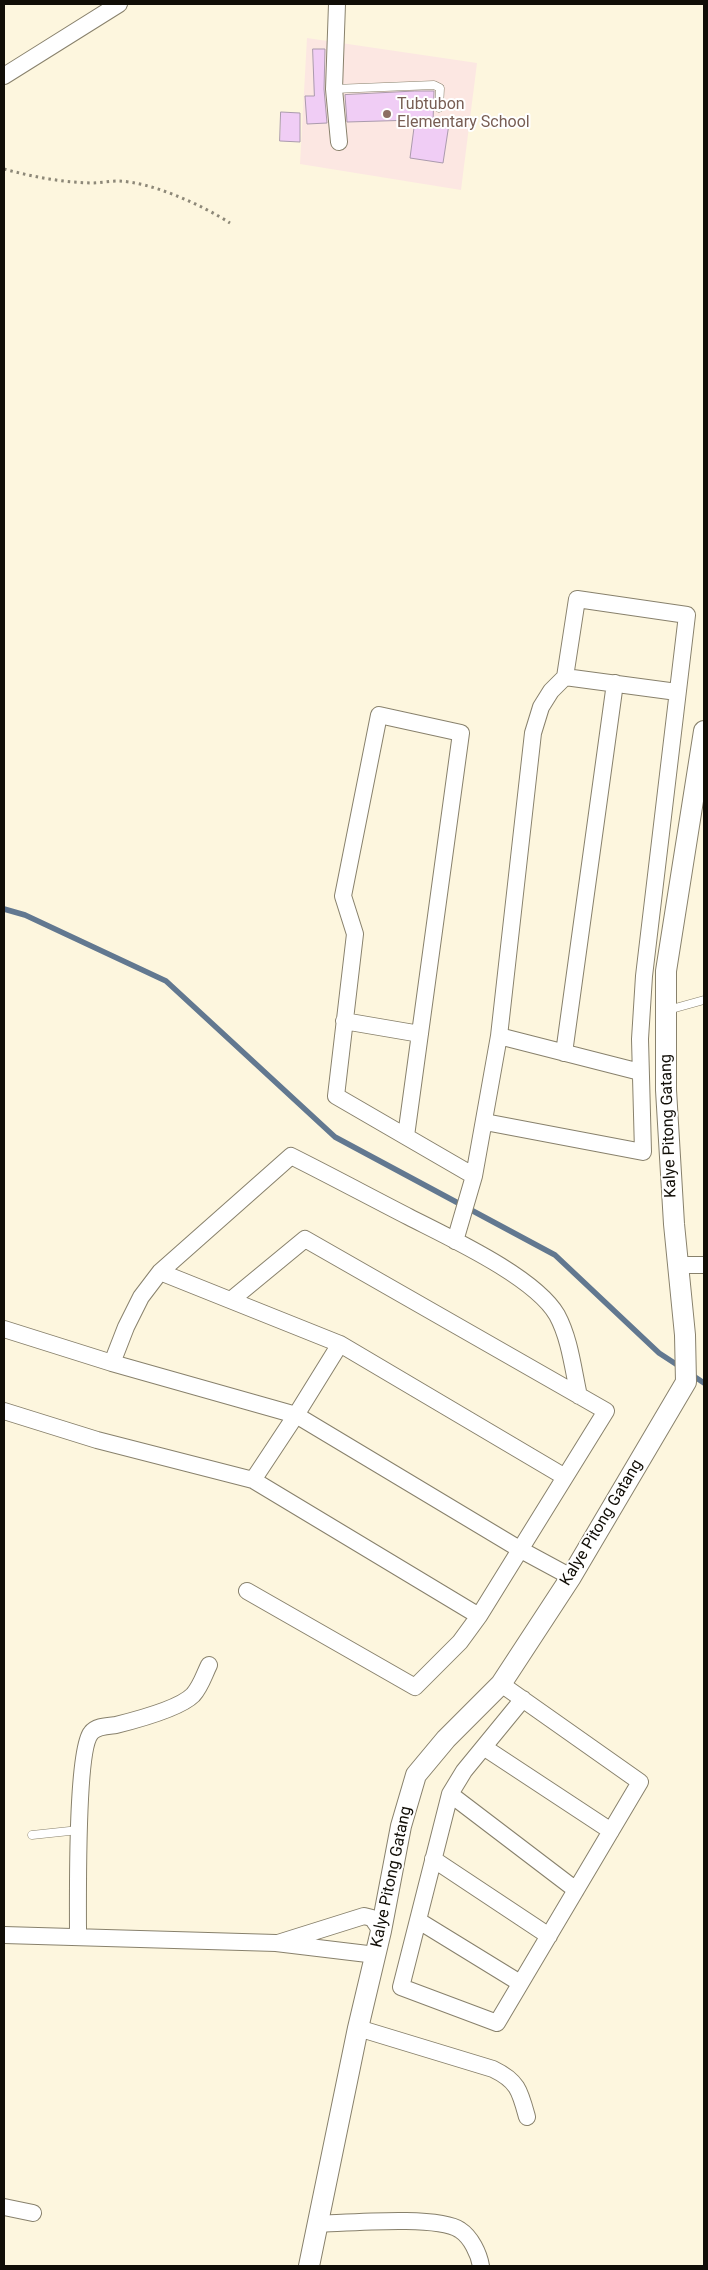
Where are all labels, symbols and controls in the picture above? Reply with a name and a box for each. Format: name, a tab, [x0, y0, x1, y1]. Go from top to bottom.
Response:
place label: Tubtubon Elementary School	[397, 95, 530, 133]
marker: Tubtubon Elementary School	[381, 108, 393, 120]
street label: Kalye Pitong Gatang	[657, 1054, 681, 1198]
street label: Kalye Pitong Gatang	[557, 1456, 647, 1590]
street label: Kalye Pitong Gatang	[368, 1805, 416, 1949]

